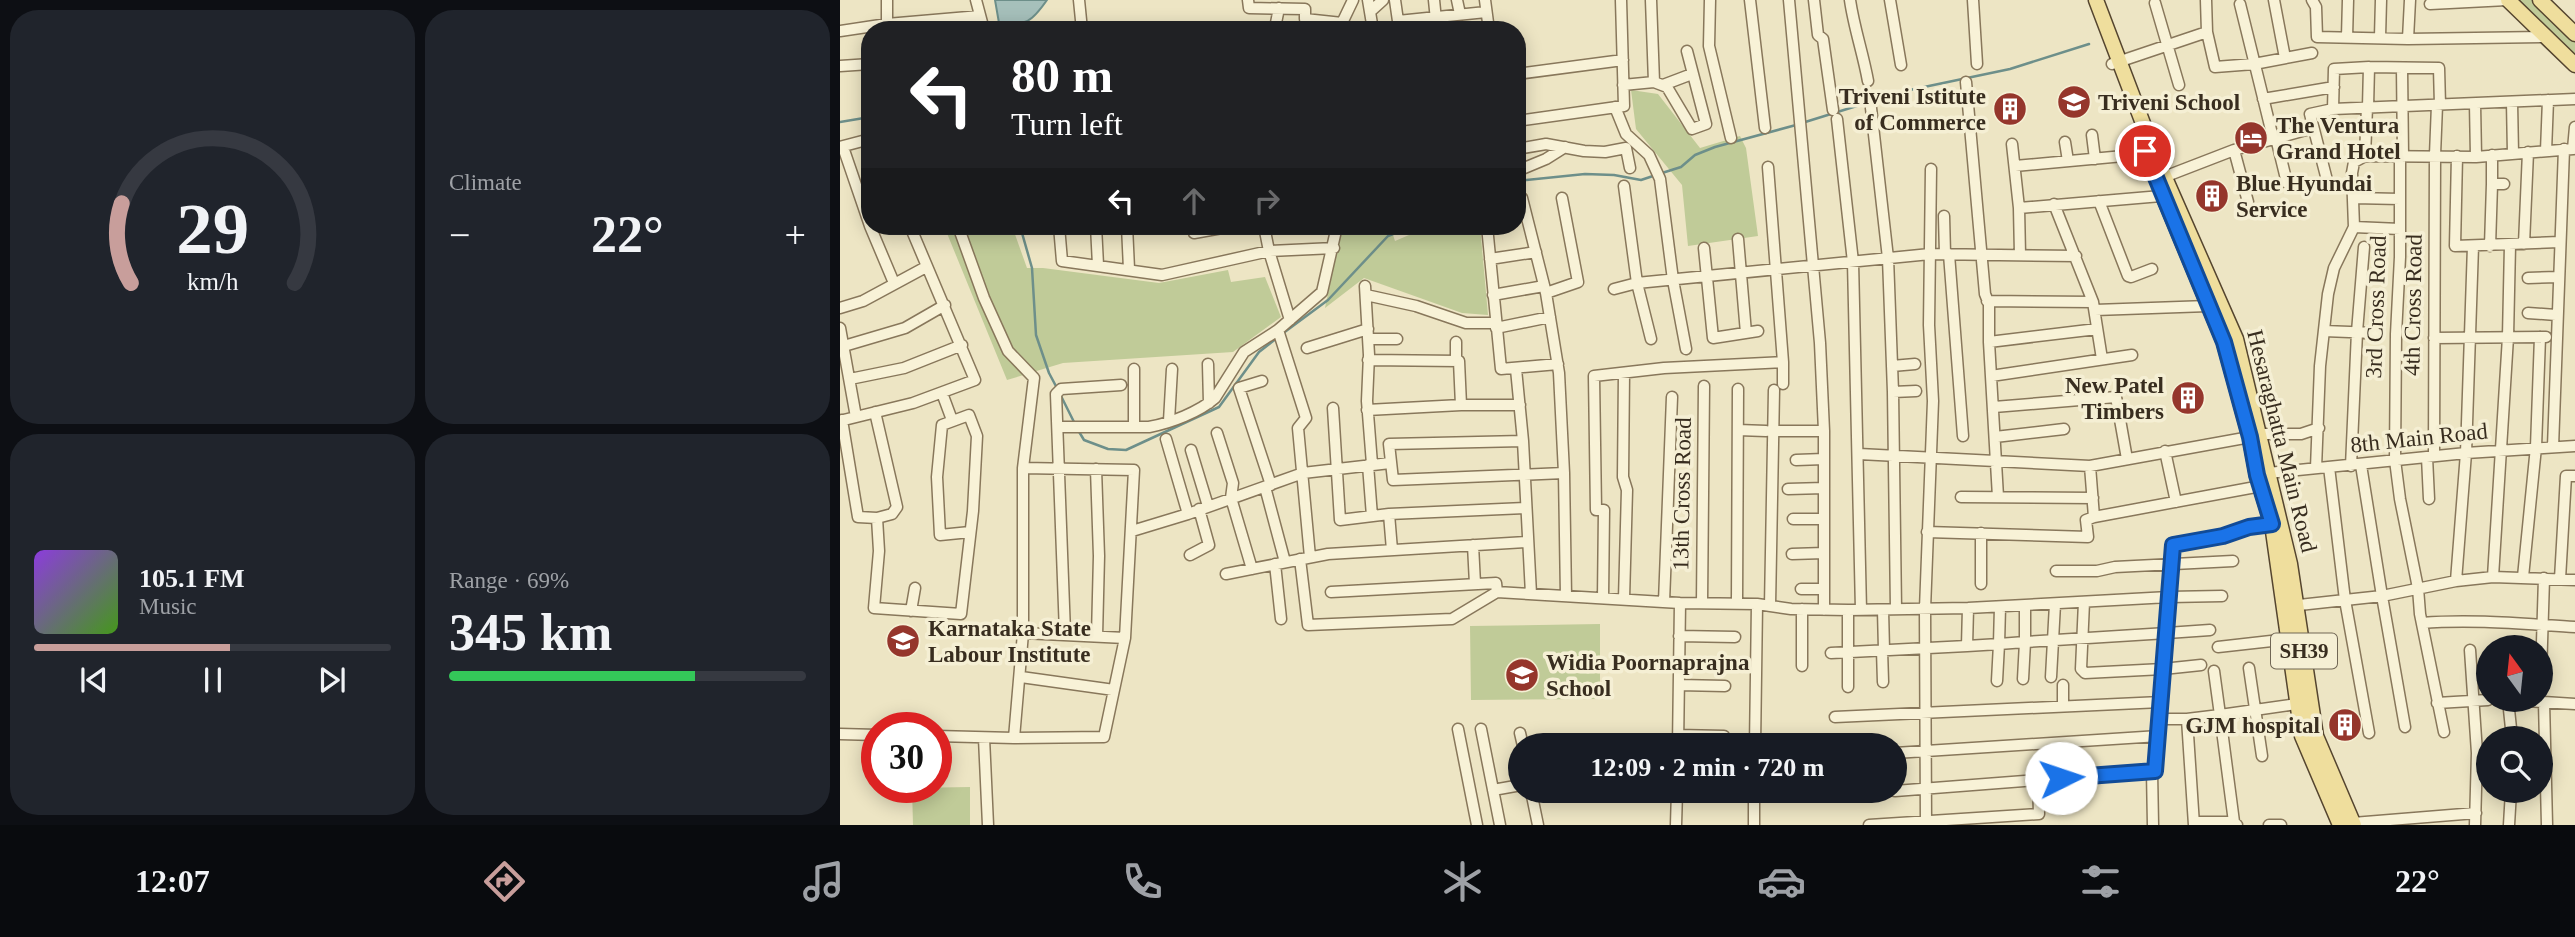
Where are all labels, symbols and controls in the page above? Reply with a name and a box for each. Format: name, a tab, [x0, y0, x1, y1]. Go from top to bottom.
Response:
text: 80 m	[1011, 48, 1113, 103]
icon: left	[896, 49, 987, 140]
school or university icon: Triveni School	[2055, 83, 2093, 121]
place label: Triveni Istitute of Commerce	[1839, 84, 1986, 135]
building icon: Triveni Istitute of Commerce	[1991, 90, 2029, 128]
place label: Triveni School	[2098, 90, 2240, 115]
text: Turn left	[1011, 106, 1123, 142]
place label: The Ventura Grand Hotel	[2276, 113, 2401, 164]
hotel icon: The Ventura Grand Hotel	[2232, 119, 2270, 157]
pin	[2115, 121, 2175, 181]
icon: arrive	[2126, 132, 2164, 170]
text: Climate	[449, 170, 522, 195]
place label: Blue Hyundai Service	[2236, 171, 2373, 222]
building icon: Blue Hyundai Service	[2193, 177, 2231, 215]
icon: left	[1102, 182, 1140, 220]
icon: ahead	[1175, 182, 1213, 220]
icon: right	[1248, 182, 1286, 220]
text: 29	[176, 188, 249, 269]
text: 22°	[591, 206, 664, 263]
text: −	[449, 214, 470, 256]
text: +	[785, 214, 806, 256]
street label: 4th Cross Road	[2399, 233, 2427, 376]
street label: 3rd Cross Road	[2361, 235, 2391, 379]
text: km/h	[187, 268, 239, 295]
street label: Hesaraghatta Main Road	[2242, 327, 2322, 555]
place label: New Patel Timbers	[2065, 373, 2164, 424]
building icon: New Patel Timbers	[2169, 379, 2207, 417]
street label: 13th Cross Road	[1668, 417, 1696, 571]
street label: 8th Main Road	[2349, 418, 2489, 458]
text: 105.1 FM	[139, 564, 244, 593]
text: Range · 69%	[449, 568, 569, 593]
text: Music	[139, 594, 197, 619]
text: 345 km	[449, 604, 612, 661]
place label: Karnataka State Labour Institute	[928, 616, 1091, 667]
school or university icon: Karnataka State Labour Institute	[884, 622, 922, 660]
road number: SH39	[2271, 634, 2337, 668]
north arrow	[2476, 635, 2553, 712]
map controls	[2476, 635, 2553, 803]
place label: Widia Poornaprajna School	[1546, 650, 1750, 701]
school or university icon: Widia Poornaprajna School	[1503, 656, 1541, 694]
icon: previous	[75, 661, 113, 699]
icon: pause	[194, 661, 232, 699]
icon: next	[313, 661, 351, 699]
building icon: GJM hospital	[2326, 706, 2364, 744]
speed limit sign: 30	[861, 712, 952, 803]
place label: GJM hospital	[2185, 713, 2320, 738]
button: search	[2476, 726, 2553, 803]
position arrow	[2024, 741, 2098, 815]
text: 12:09 · 2 min · 720 m	[1591, 753, 1825, 782]
icon: directions	[480, 857, 529, 906]
icon: music	[799, 857, 848, 906]
icon: phone	[1118, 857, 1167, 906]
icon: climate	[1438, 857, 1487, 906]
icon: car	[1757, 857, 1806, 906]
icon: filters	[2076, 857, 2125, 906]
text: 12:07	[135, 863, 210, 899]
text: 22°	[2395, 863, 2440, 899]

